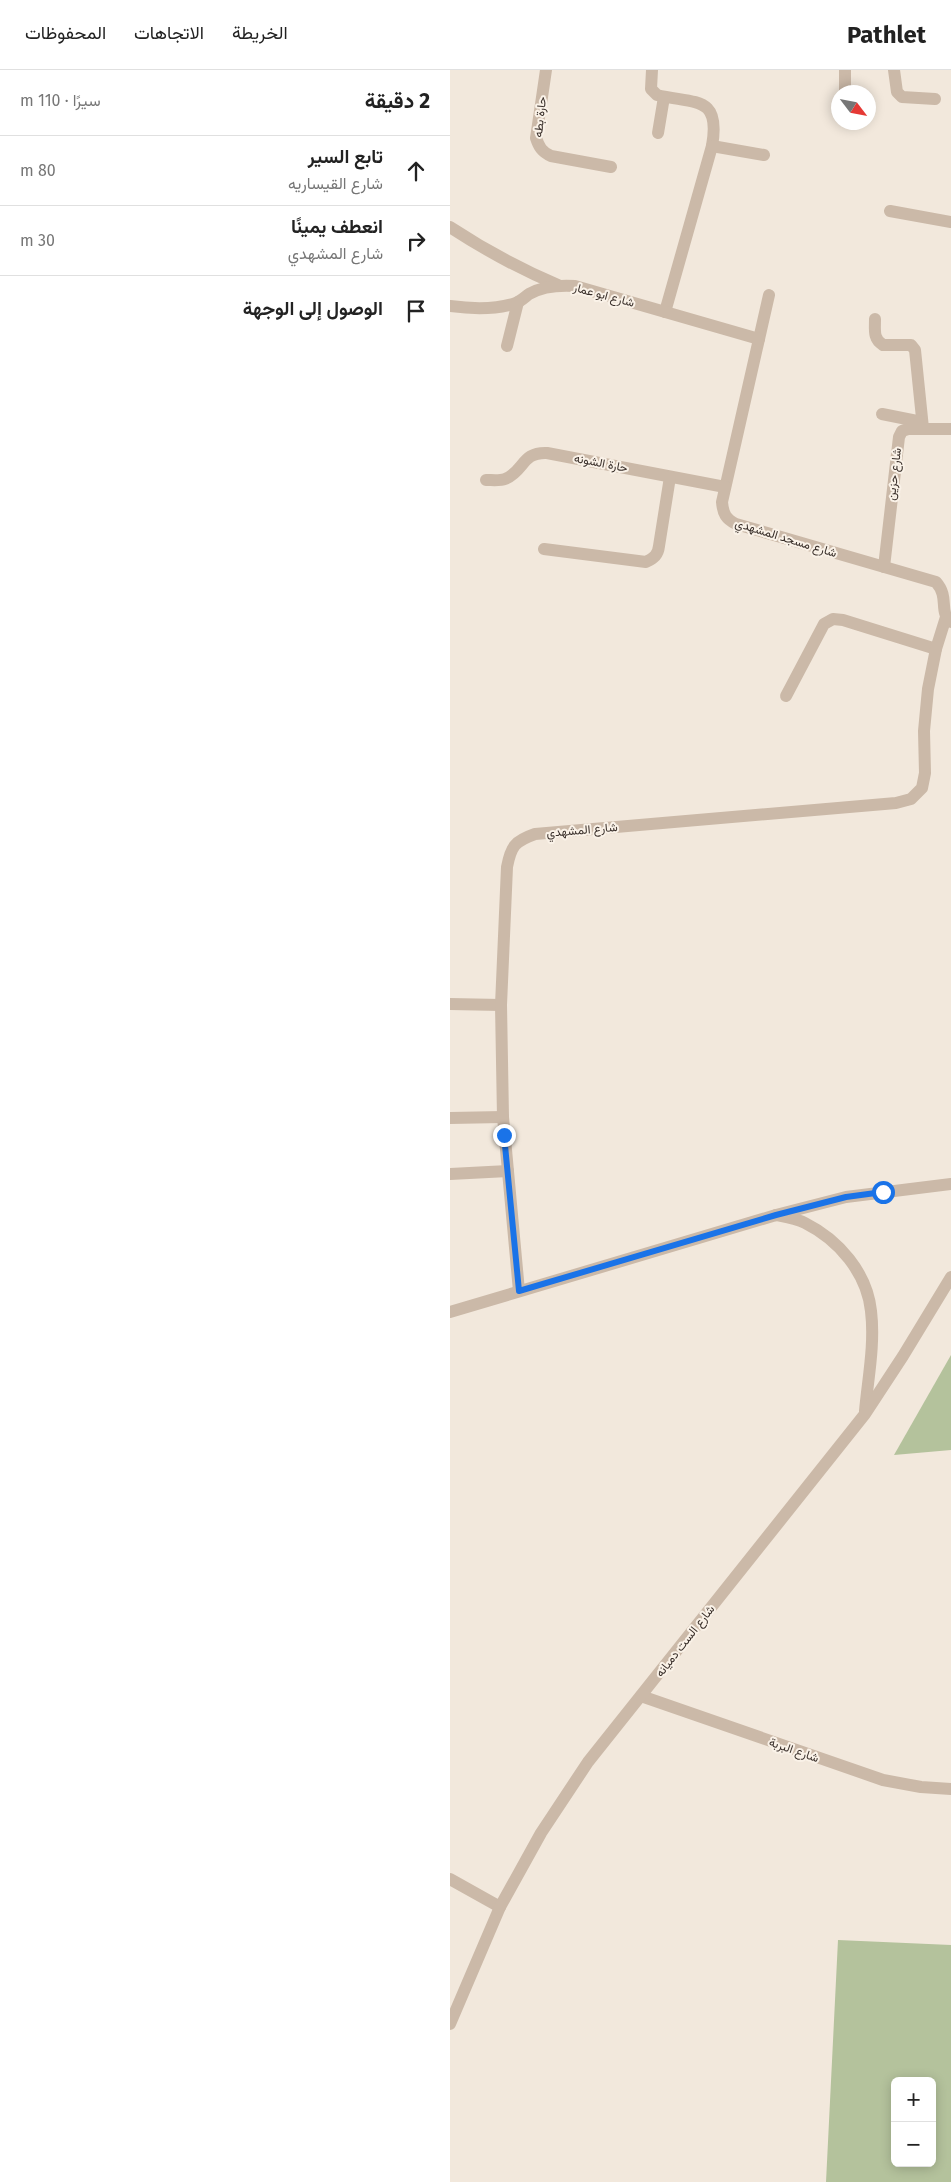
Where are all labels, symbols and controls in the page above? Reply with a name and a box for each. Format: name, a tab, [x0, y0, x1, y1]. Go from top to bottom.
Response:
text: Pathlet	[847, 21, 926, 49]
text: المحفوظات	[25, 22, 106, 44]
text: الاتجاهات	[134, 22, 204, 44]
text: الخريطة	[232, 22, 288, 44]
north arrow	[831, 85, 876, 130]
text: 2 دقيقة	[365, 88, 430, 114]
text: سيرًا · 110 m	[20, 91, 101, 110]
street label: حارة بطه	[531, 96, 550, 138]
text: تابع السير	[308, 145, 383, 168]
icon: ahead	[402, 157, 430, 185]
text: 80 m	[20, 161, 56, 180]
text: شارع القيساريه	[288, 174, 383, 193]
text: انعطف يمينًا	[291, 215, 383, 238]
icon: right	[402, 227, 430, 255]
text: 30 m	[20, 231, 55, 250]
text: شارع المشهدي	[288, 244, 383, 263]
street label: شارع ابو عمار	[570, 280, 636, 312]
text: الوصول إلى الوجهة	[243, 297, 383, 320]
icon: arrive	[402, 297, 430, 325]
street label: شارع حزين	[884, 447, 906, 501]
street label: حارة الشونه	[573, 451, 629, 476]
street label: شارع مسجد المشهدي	[733, 516, 839, 563]
street label: شارع المشهدي	[546, 820, 618, 843]
route end	[493, 1124, 516, 1147]
route start	[872, 1181, 895, 1204]
street label: شارع الست دميانه	[653, 1602, 719, 1681]
street label: شارع البربة	[767, 1735, 821, 1767]
map controls	[891, 2077, 936, 2167]
button: +	[891, 2077, 936, 2122]
button: −	[891, 2122, 936, 2167]

